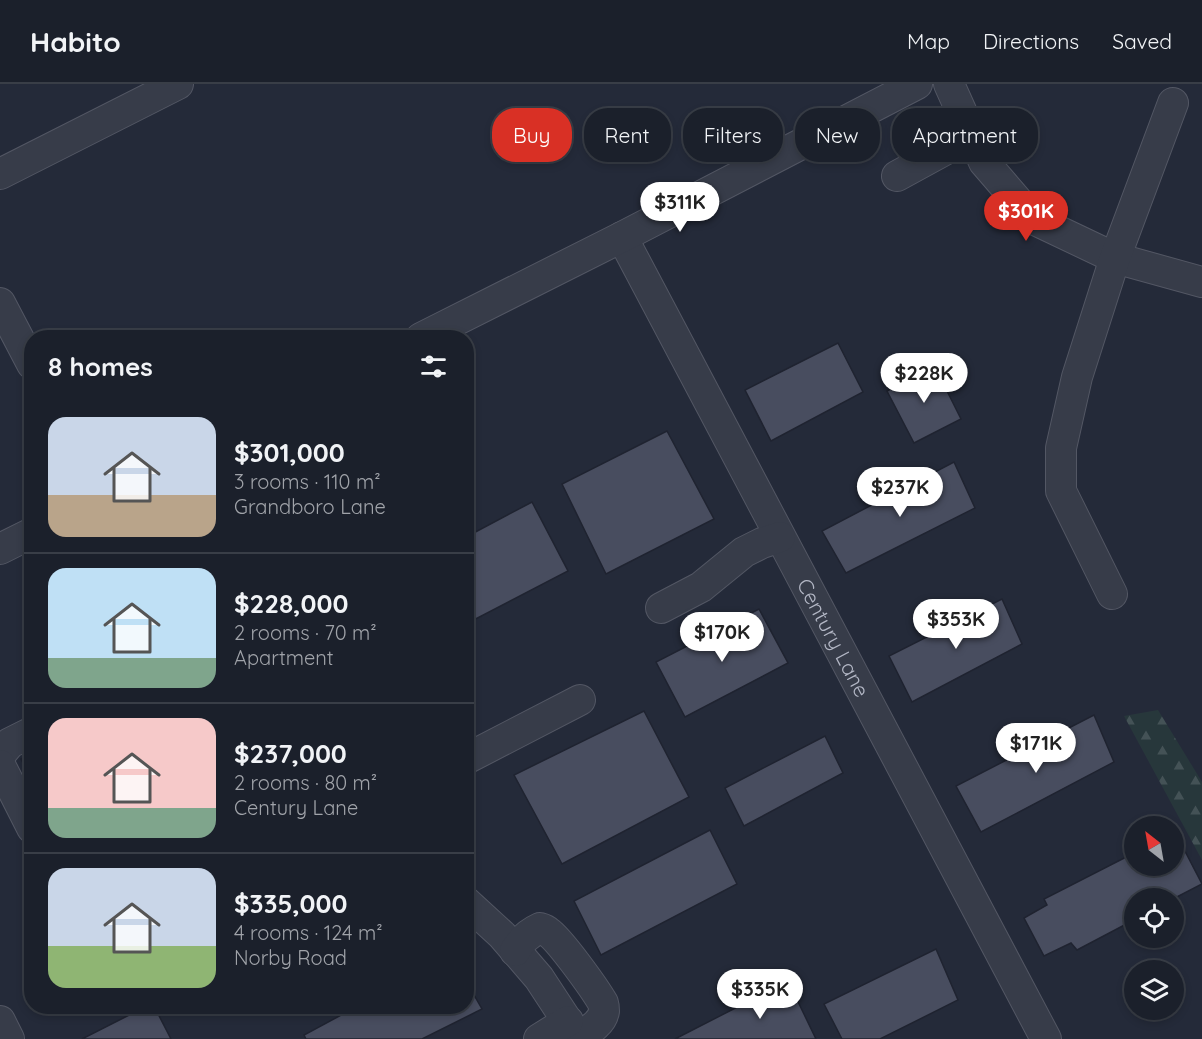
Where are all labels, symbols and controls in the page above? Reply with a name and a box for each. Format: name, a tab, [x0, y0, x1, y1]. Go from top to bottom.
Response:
text: Habito	[30, 24, 121, 59]
text: Map	[907, 28, 950, 54]
text: Directions	[983, 28, 1079, 54]
text: Saved	[1112, 28, 1172, 54]
chip: Buy	[492, 108, 572, 162]
chip: Rent	[584, 108, 671, 162]
chip: Filters	[683, 108, 783, 162]
chip: New	[795, 108, 880, 162]
chip: Apartment	[892, 108, 1038, 162]
pin: $311K	[638, 182, 722, 233]
text: $311K	[654, 189, 706, 214]
pin: $301K	[984, 191, 1068, 242]
text: $301K	[998, 198, 1054, 223]
text: 8 homes	[48, 350, 153, 383]
icon: filters	[417, 350, 450, 383]
pin: $228K	[882, 353, 966, 404]
text: $228K	[895, 360, 953, 385]
text: $301,000	[234, 436, 345, 469]
icon: home	[96, 441, 168, 513]
pin: $237K	[858, 467, 942, 518]
text: 3 rooms · 110 m²	[234, 469, 381, 494]
text: $237K	[871, 474, 929, 499]
text: Grandboro Lane	[234, 494, 386, 519]
street label: Century Lane	[792, 574, 876, 701]
text: $228,000	[234, 587, 348, 620]
icon: home	[96, 592, 168, 664]
pin: $353K	[914, 599, 998, 650]
text: $353K	[927, 606, 985, 631]
pin: $170K	[680, 612, 764, 663]
text: $170K	[694, 619, 750, 644]
text: 2 rooms · 70 m²	[234, 620, 377, 645]
text: Apartment	[234, 645, 334, 670]
pin: $171K	[994, 723, 1078, 774]
text: $171K	[1010, 730, 1062, 755]
text: $237,000	[234, 737, 347, 770]
icon: home	[96, 742, 168, 814]
text: 2 rooms · 80 m²	[234, 770, 377, 795]
text: Century Lane	[234, 795, 358, 820]
north arrow	[1124, 816, 1184, 876]
map controls	[1124, 816, 1184, 1020]
text: $335,000	[234, 887, 347, 920]
button: locate	[1124, 888, 1184, 948]
icon: home	[96, 892, 168, 964]
text: 4 rooms · 124 m²	[234, 920, 383, 945]
text: Norby Road	[234, 945, 347, 970]
button: layers	[1124, 960, 1184, 1020]
pin: $335K	[718, 969, 802, 1020]
text: $335K	[731, 976, 789, 1001]

